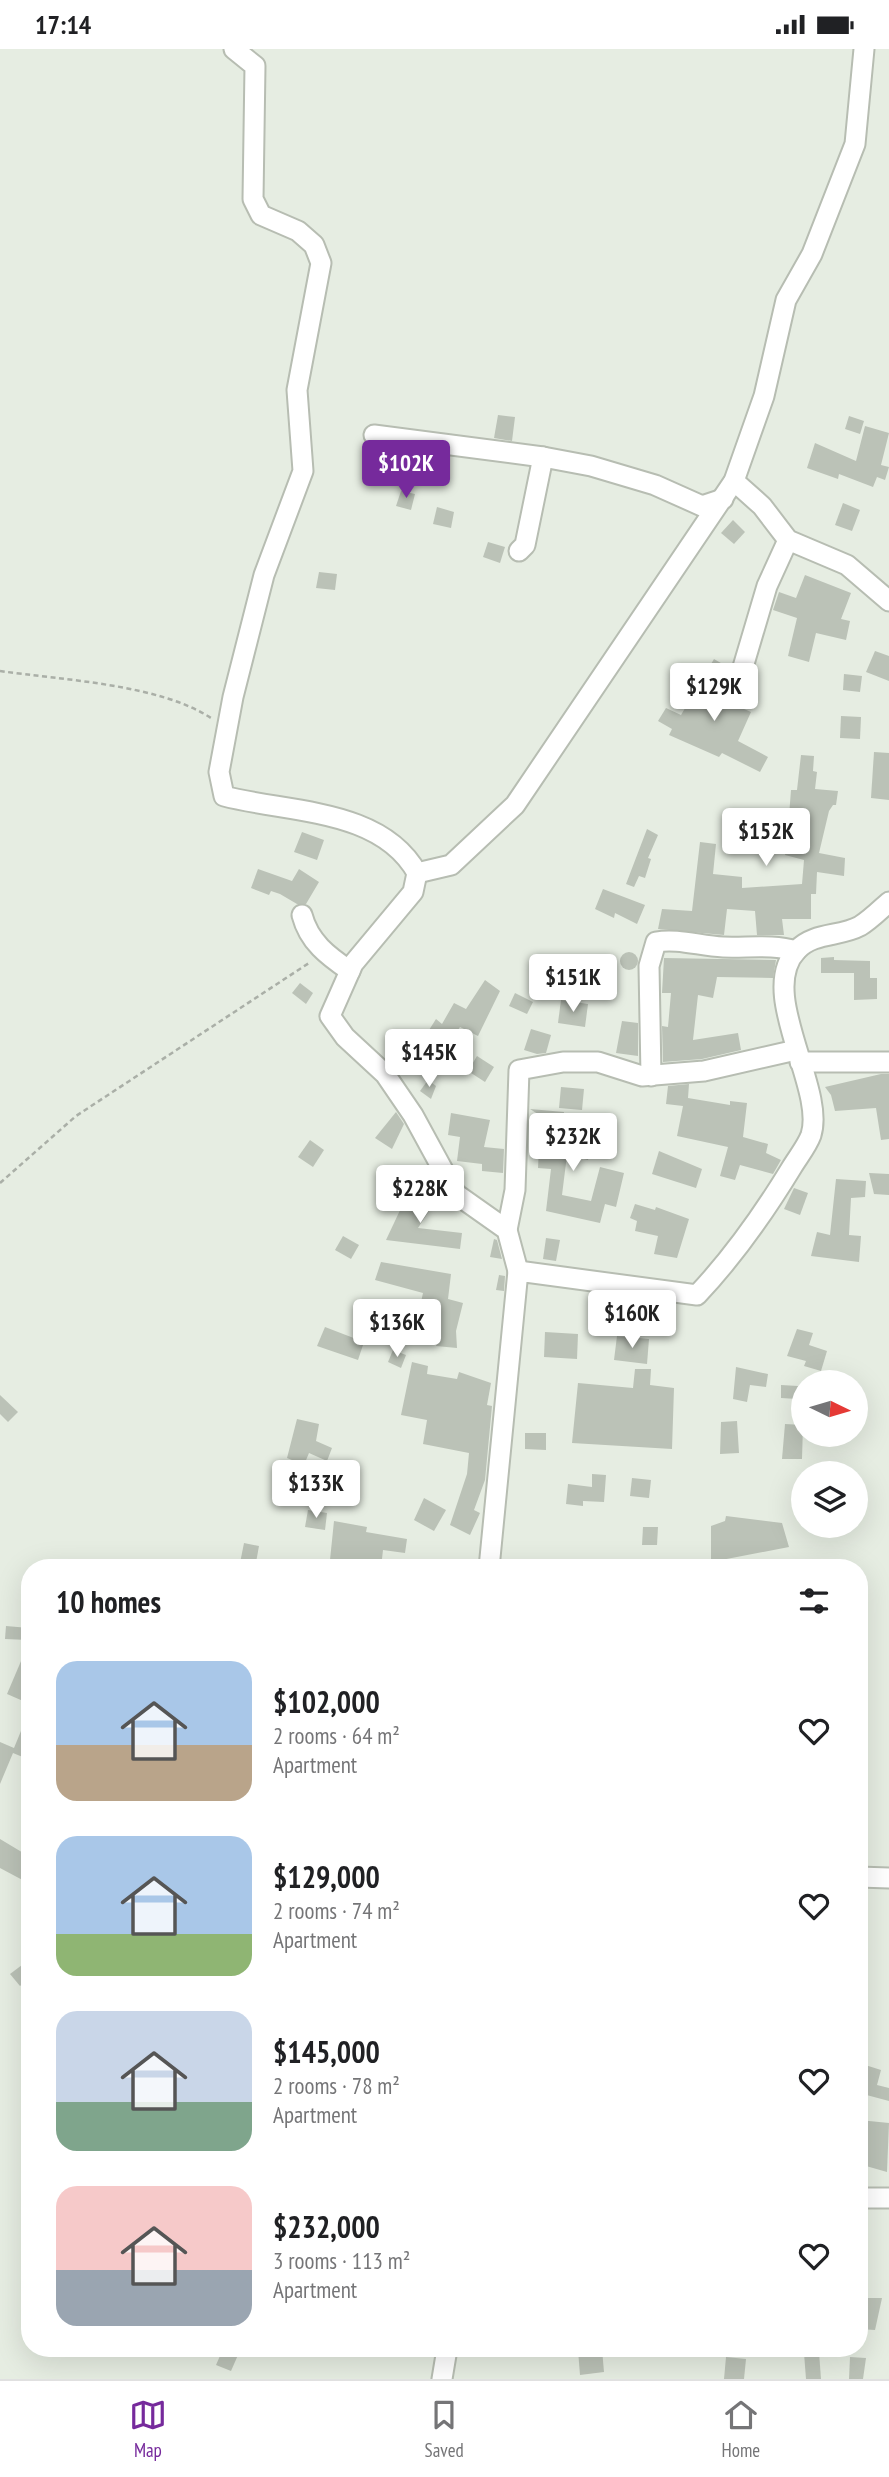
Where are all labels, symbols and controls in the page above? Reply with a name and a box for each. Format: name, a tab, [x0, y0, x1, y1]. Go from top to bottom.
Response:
text: 17:14	[35, 8, 91, 41]
pin: $102K	[357, 441, 455, 500]
text: $102K	[378, 448, 434, 477]
pin: $129K	[665, 663, 763, 723]
text: $129K	[686, 671, 742, 700]
pin: $152K	[717, 809, 815, 868]
text: $152K	[738, 816, 794, 845]
pin: $151K	[524, 955, 622, 1014]
text: $151K	[545, 962, 601, 991]
pin: $145K	[380, 1030, 478, 1089]
text: $145K	[401, 1037, 457, 1066]
pin: $232K	[524, 1113, 622, 1173]
text: $232K	[545, 1121, 601, 1150]
pin: $228K	[371, 1165, 469, 1225]
text: $228K	[392, 1173, 448, 1202]
pin: $160K	[583, 1291, 681, 1350]
text: $160K	[604, 1298, 660, 1327]
pin: $136K	[348, 1299, 446, 1359]
text: $136K	[369, 1307, 425, 1336]
north arrow	[791, 1370, 868, 1447]
map controls	[791, 1370, 868, 1538]
pin: $133K	[267, 1461, 365, 1520]
button: layers	[791, 1461, 868, 1538]
text: $133K	[288, 1468, 344, 1497]
text: 10 homes	[56, 1582, 161, 1621]
icon: filters	[795, 1582, 833, 1620]
text: $102,000	[273, 1682, 380, 1721]
icon: home	[112, 1689, 196, 1773]
icon: heart	[795, 1712, 833, 1750]
text: 2 rooms · 64 m²	[273, 1721, 400, 1750]
text: Apartment	[273, 1750, 357, 1779]
text: $129,000	[273, 1857, 380, 1896]
icon: home	[112, 1864, 196, 1948]
icon: heart	[795, 1887, 833, 1925]
text: 2 rooms · 74 m²	[273, 1896, 400, 1925]
text: Apartment	[273, 1925, 357, 1954]
text: $145,000	[273, 2032, 380, 2071]
icon: home	[112, 2039, 196, 2123]
icon: heart	[795, 2062, 833, 2100]
text: 2 rooms · 78 m²	[273, 2071, 400, 2100]
text: Apartment	[273, 2100, 357, 2129]
text: $232,000	[273, 2207, 380, 2246]
icon: home	[112, 2214, 196, 2298]
icon: heart	[795, 2237, 833, 2275]
text: 3 rooms · 113 m²	[273, 2246, 410, 2275]
text: Apartment	[273, 2275, 357, 2304]
tab: Map	[129, 2396, 167, 2462]
tab: Saved	[425, 2396, 464, 2462]
tab: Home	[722, 2396, 760, 2462]

